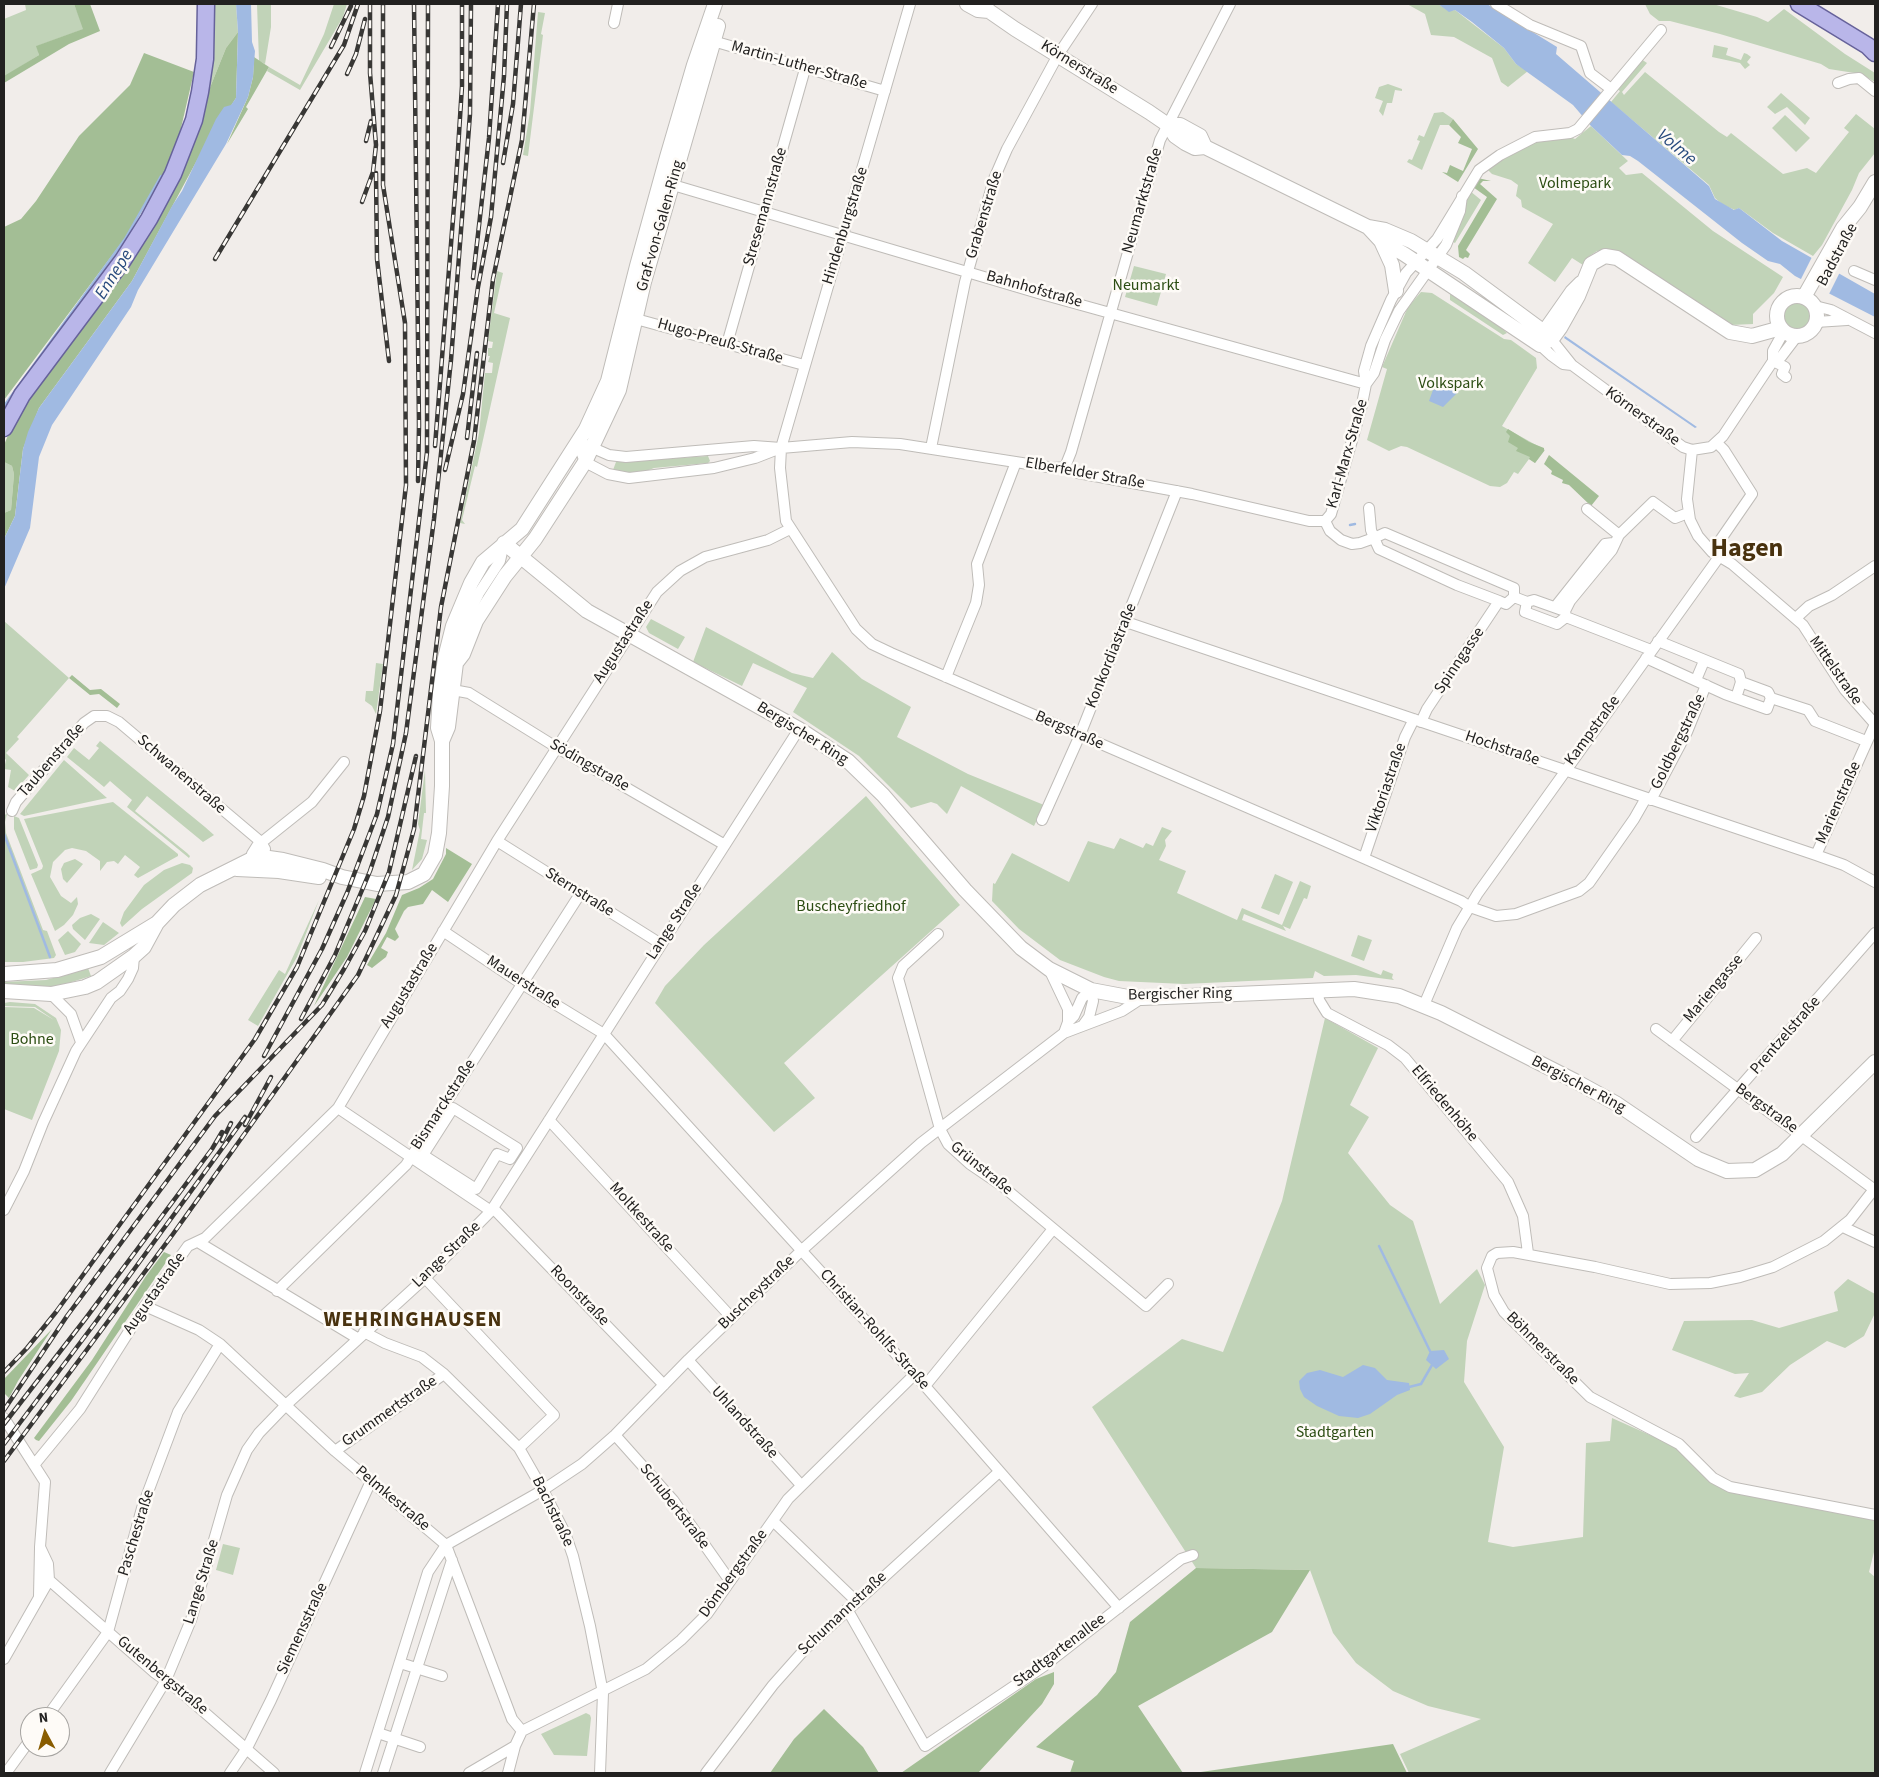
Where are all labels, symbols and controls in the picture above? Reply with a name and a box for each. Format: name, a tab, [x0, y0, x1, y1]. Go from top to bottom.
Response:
street label: Martin-Luther-Straße	[729, 37, 869, 95]
street label: Körnerstraße	[1037, 37, 1121, 99]
water label: Volme	[1652, 125, 1700, 171]
street label: Stresemannstraße	[740, 145, 792, 269]
street label: Neumarktstraße	[1119, 146, 1167, 256]
street label: Graf-von-Galen-Ring	[633, 158, 689, 294]
street label: Hindenburgstraße	[819, 165, 873, 287]
street label: Grabenstraße	[963, 169, 1007, 261]
park label: Volmepark	[1539, 174, 1611, 194]
street label: Badstraße	[1813, 220, 1863, 290]
water label: Ennepe	[91, 246, 139, 304]
street label: Bahnhofstraße	[984, 267, 1084, 313]
park label: Neumarkt	[1113, 276, 1179, 296]
street label: Hugo-Preuß-Straße	[655, 315, 785, 369]
park label: Volkspark	[1418, 374, 1484, 394]
street label: Körnerstraße	[1601, 383, 1683, 451]
street label: Karl-Marx-Straße	[1323, 397, 1373, 511]
street label: Elberfelder Straße	[1024, 454, 1146, 494]
district label: Hagen	[1711, 534, 1783, 566]
street label: Augustastraße	[590, 597, 658, 687]
street label: Konkordiastraße	[1082, 601, 1142, 711]
street label: Spinngasse	[1431, 624, 1489, 698]
street label: Mittelstraße	[1804, 633, 1866, 709]
street label: Goldbergstraße	[1648, 691, 1710, 793]
street label: Kampstraße	[1561, 692, 1625, 770]
street label: Bergischer Ring	[753, 698, 851, 770]
street label: Bergstraße	[1032, 707, 1106, 755]
street label: Taubenstraße	[15, 720, 89, 802]
street label: Hochstraße	[1462, 727, 1542, 771]
street label: Schwanenstraße	[133, 731, 229, 819]
street label: Södingstraße	[546, 735, 632, 797]
street label: Viktoriastraße	[1363, 741, 1411, 835]
street label: Marienstraße	[1812, 759, 1866, 847]
street label: Sternstraße	[541, 864, 617, 922]
street label: Lange Straße	[643, 880, 707, 964]
park label: Buscheyfriedhof	[796, 897, 906, 917]
street label: Augustastraße	[377, 940, 443, 1032]
street label: Mariengasse	[1680, 951, 1748, 1027]
street label: Mauerstraße	[483, 952, 563, 1014]
street label: Bergischer Ring	[1128, 984, 1232, 1006]
street label: Prentzelstraße	[1747, 993, 1825, 1079]
park label: Bohne	[10, 1030, 54, 1050]
street label: Bergischer Ring	[1528, 1052, 1628, 1118]
street label: Bismarckstraße	[408, 1056, 480, 1154]
street label: Elfriedenhöhe	[1406, 1062, 1482, 1146]
street label: Bergstraße	[1731, 1080, 1801, 1138]
street label: Grünstraße	[946, 1138, 1016, 1200]
street label: Moltkestraße	[605, 1179, 677, 1257]
street label: Lange Straße	[409, 1218, 485, 1292]
street label: Augustastraße	[120, 1249, 190, 1339]
street label: Buscheystraße	[715, 1252, 799, 1334]
street label: Roonstraße	[545, 1262, 613, 1330]
street label: Christian-Rohlfs-Straße	[815, 1266, 933, 1394]
district label: WEHRINGHAUSEN	[322, 1308, 504, 1334]
street label: Böhmerstraße	[1501, 1308, 1583, 1390]
street label: Grummertstraße	[339, 1372, 441, 1452]
street label: Uhlandstraße	[706, 1383, 782, 1463]
park label: Stadtgarten	[1296, 1423, 1374, 1443]
street label: Schubertstraße	[635, 1461, 713, 1553]
street label: Pelmkestraße	[351, 1462, 433, 1536]
street label: Bachstraße	[527, 1474, 577, 1550]
street label: Paschestraße	[115, 1488, 159, 1578]
street label: Dömbergstraße	[696, 1526, 772, 1622]
street label: Lange Straße	[180, 1537, 224, 1627]
street label: Schumannstraße	[795, 1568, 891, 1660]
street label: Siemensstraße	[273, 1580, 333, 1678]
street label: Stadtgartenallee	[1010, 1610, 1110, 1692]
street label: Gutenbergstraße	[113, 1632, 211, 1720]
north arrow	[20, 1707, 70, 1757]
text: N	[38, 1708, 49, 1729]

